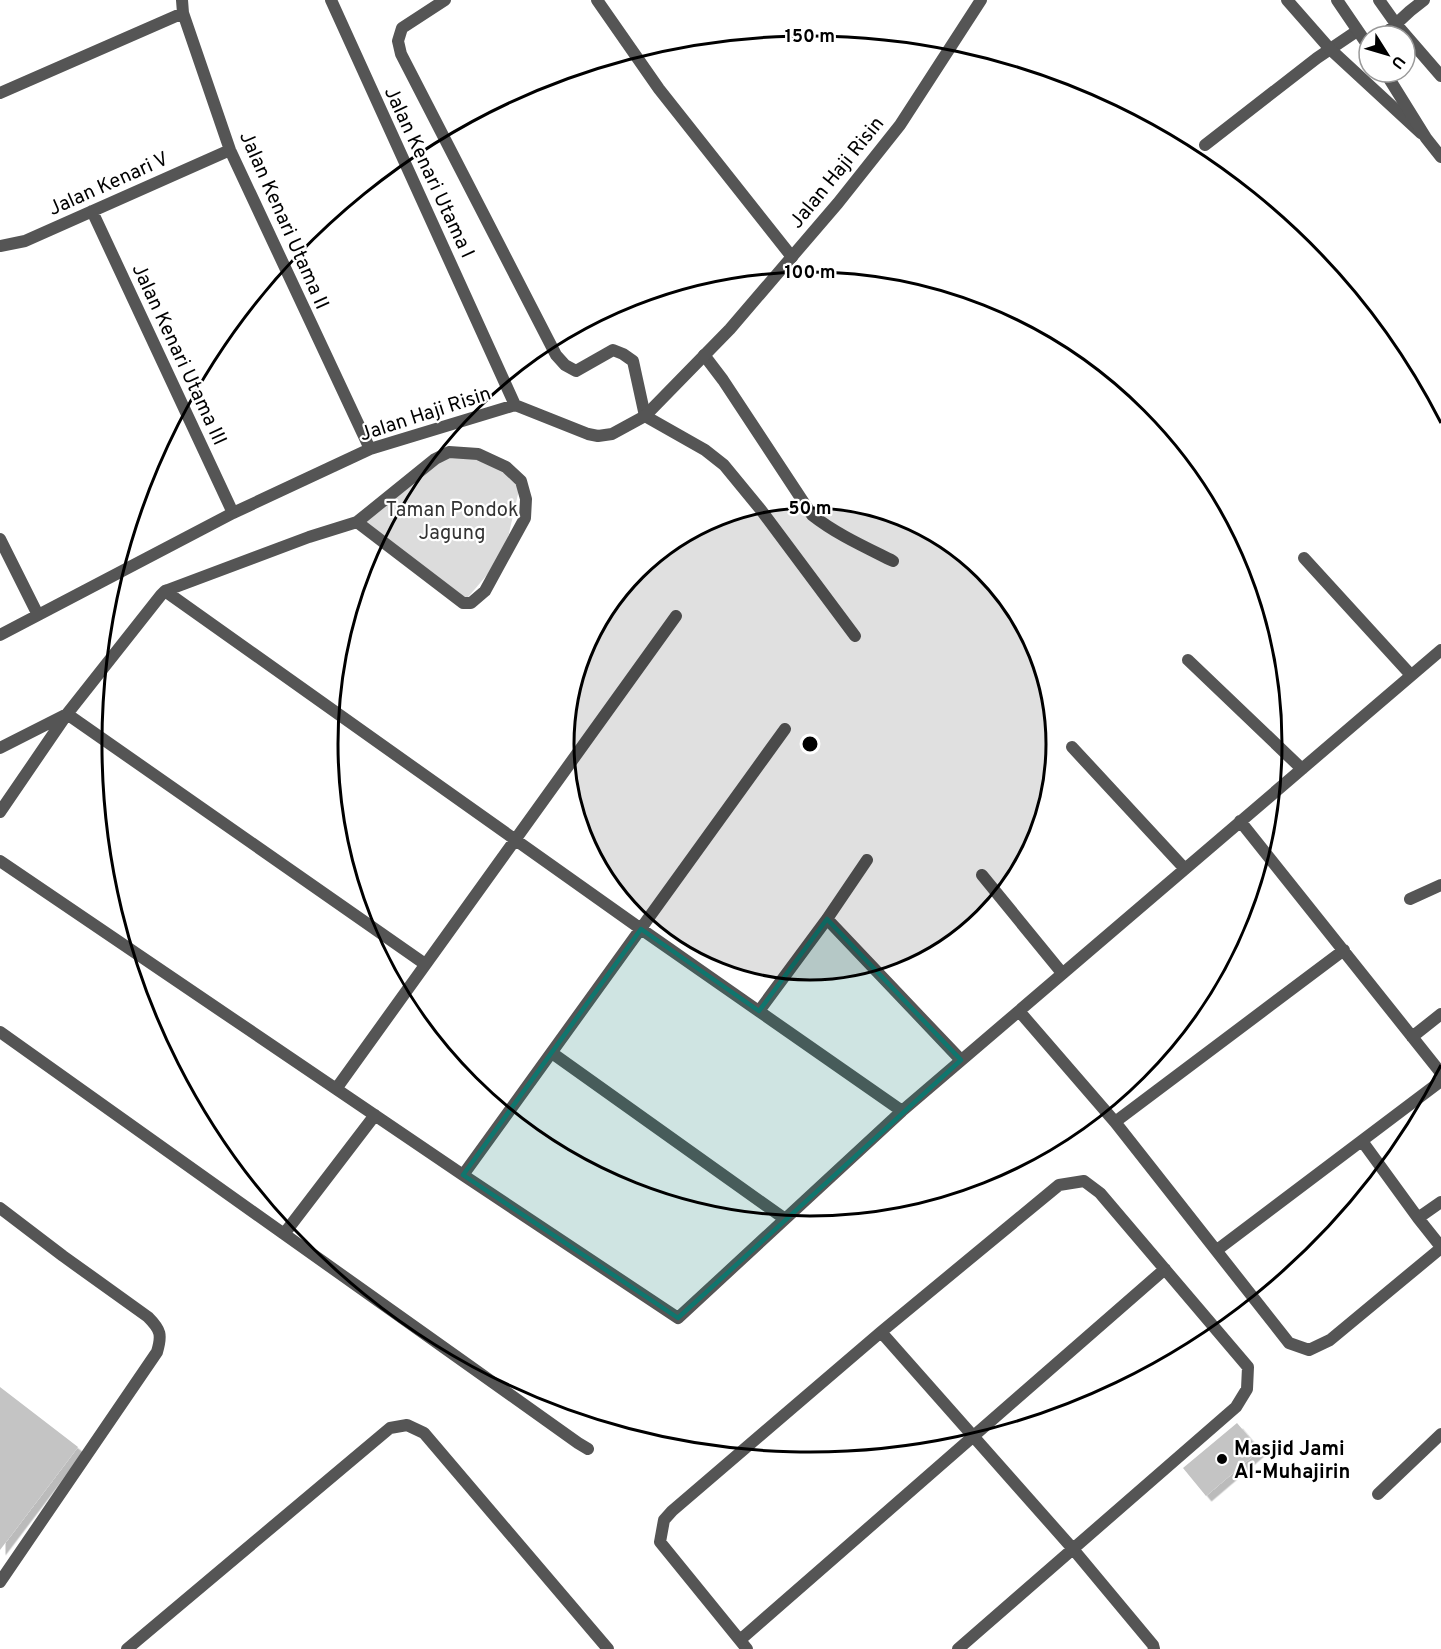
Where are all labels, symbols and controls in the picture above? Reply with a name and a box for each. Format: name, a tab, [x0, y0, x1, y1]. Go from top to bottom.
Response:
north arrow	[1357, 24, 1417, 84]
text: 150 m	[785, 26, 835, 49]
text: U	[1386, 51, 1409, 72]
street label: Jalan Kenari Utama I	[377, 83, 479, 263]
street label: Jalan Haji Risin	[784, 112, 891, 235]
street label: Jalan Kenari Utama II	[232, 128, 334, 314]
street label: Jalan Kenari V	[45, 147, 173, 223]
street label: Jalan Kenari Utama III	[125, 260, 232, 450]
text: 100 m	[784, 262, 836, 285]
street label: Jalan Haji Risin	[356, 381, 495, 448]
park label: Taman Pondok Jagung	[385, 498, 519, 547]
text: 50 m	[788, 498, 832, 521]
centre of rings	[800, 734, 820, 754]
place label: Masjid Jami Al-Muhajirin	[1234, 1437, 1350, 1486]
marker: Masjid Jami Al-Muhajirin	[1215, 1452, 1229, 1466]

